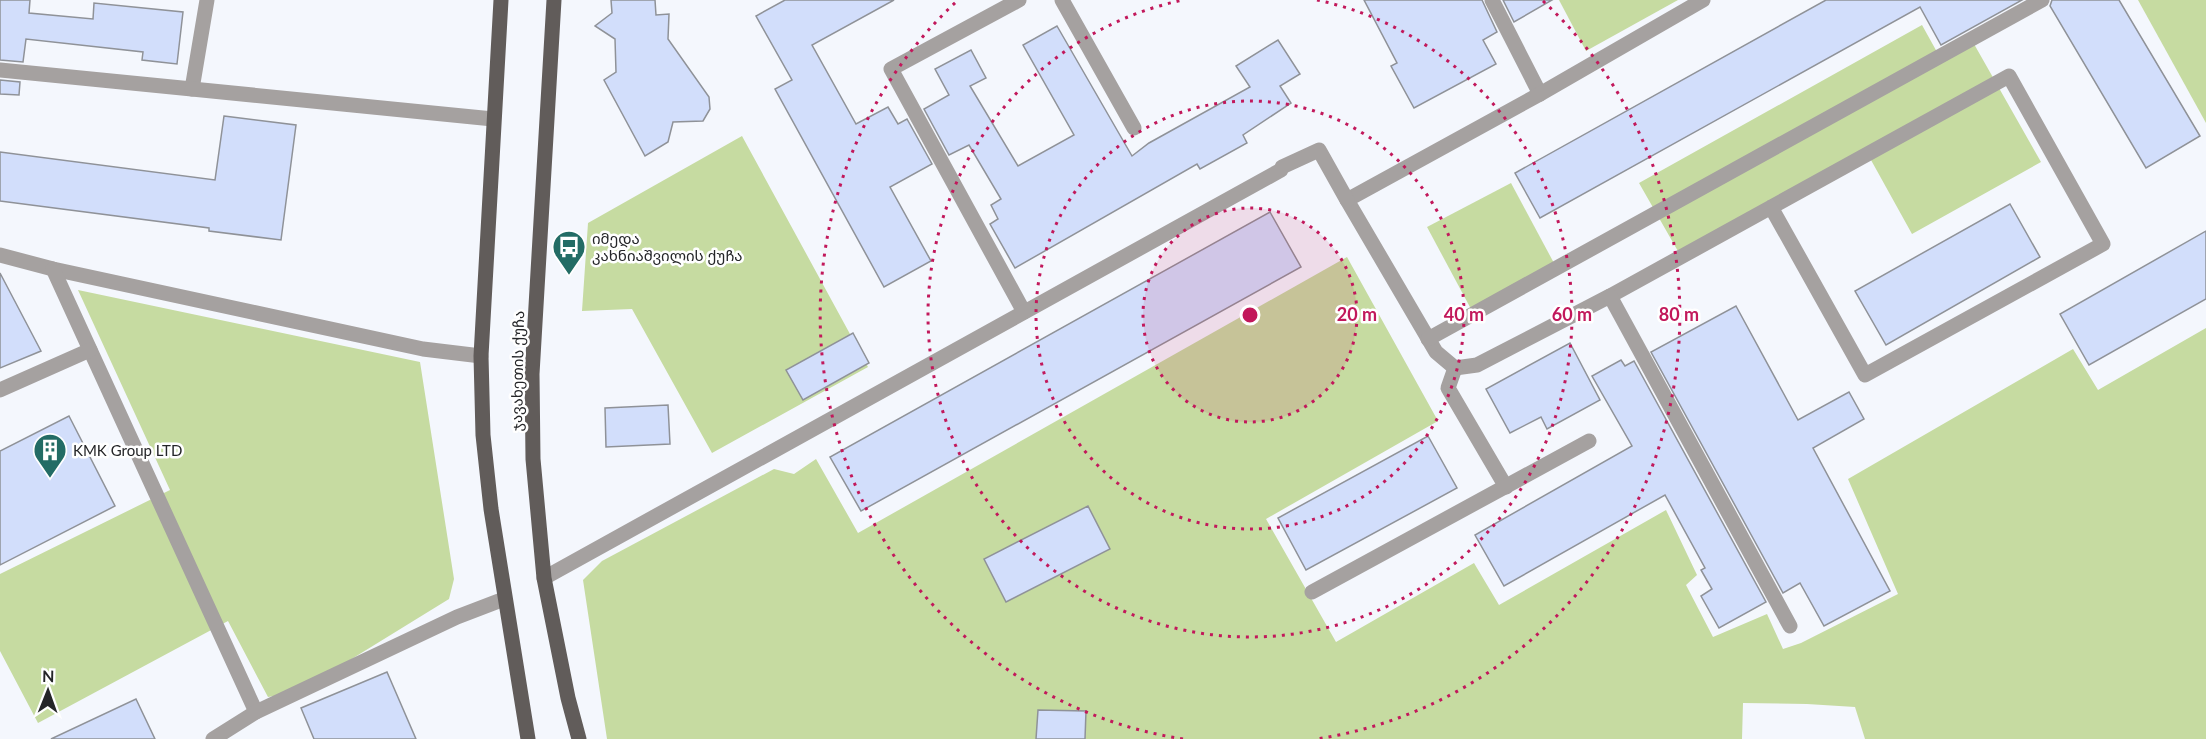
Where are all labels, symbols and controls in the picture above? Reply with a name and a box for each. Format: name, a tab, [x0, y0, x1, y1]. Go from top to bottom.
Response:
bus stop icon: იმედა კახნიაშვილის ქუჩა	[551, 229, 587, 276]
place label: იმედა კახნიაშვილის ქუჩა	[592, 229, 743, 265]
text: 20 m	[1337, 303, 1377, 325]
text: 40 m	[1444, 303, 1484, 325]
text: 60 m	[1552, 303, 1592, 325]
text: 80 m	[1659, 303, 1699, 325]
centre of rings	[1240, 305, 1260, 325]
street label: ჯავახეთის ქუჩა	[507, 311, 528, 431]
building icon: KMK Group LTD	[32, 432, 68, 479]
place label: KMK Group LTD	[73, 441, 182, 459]
north arrow	[18, 661, 78, 721]
text: N	[42, 666, 55, 685]

